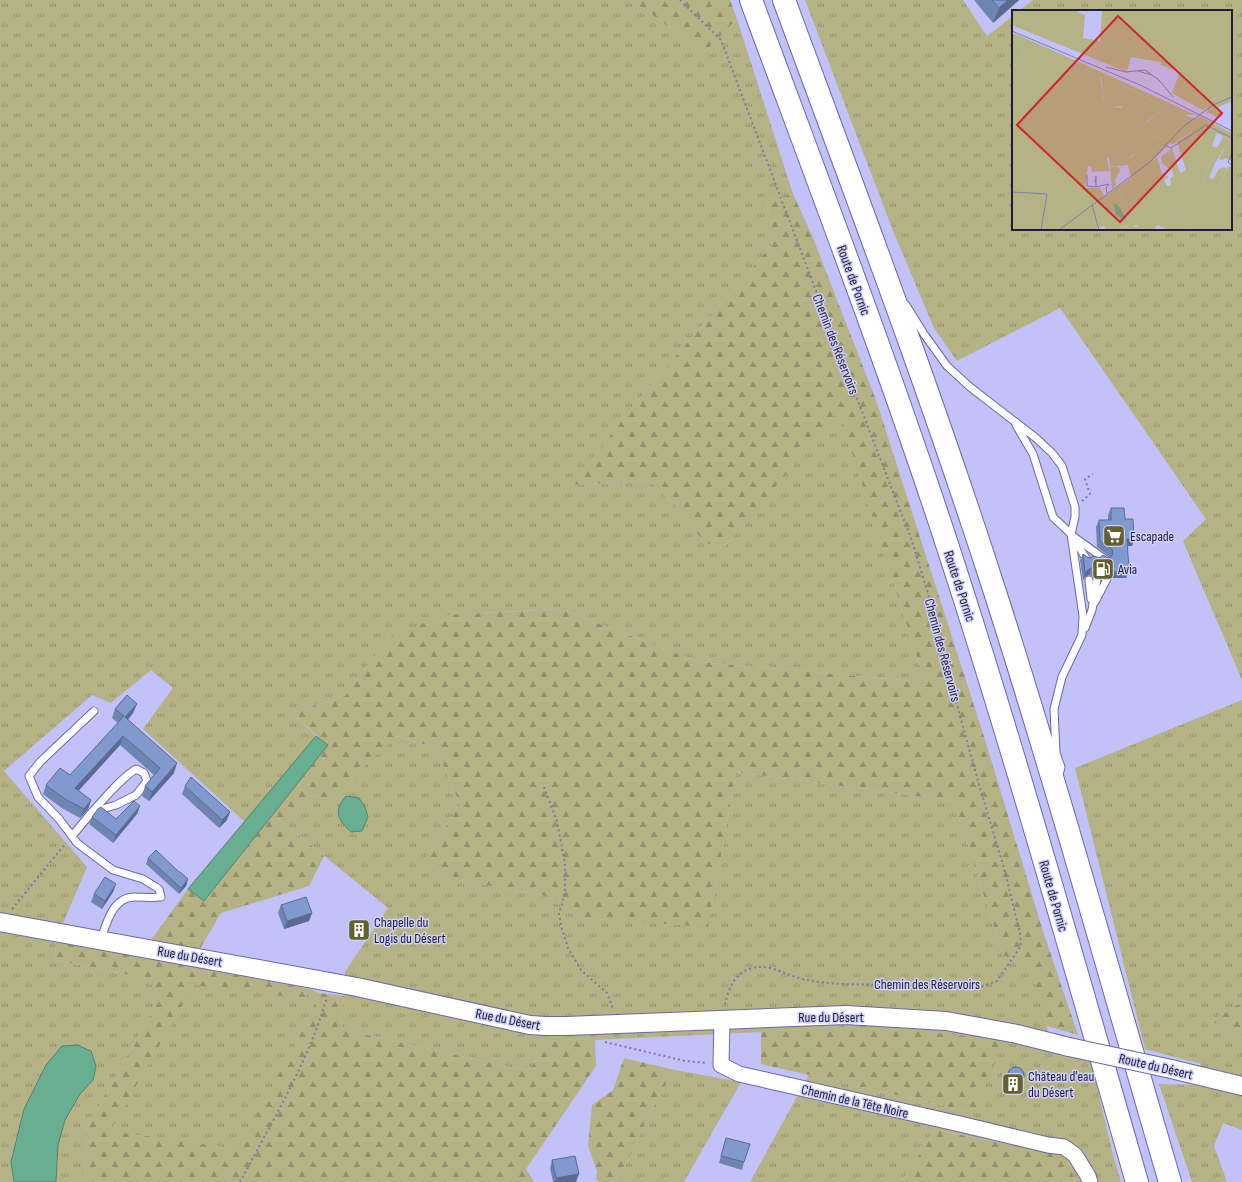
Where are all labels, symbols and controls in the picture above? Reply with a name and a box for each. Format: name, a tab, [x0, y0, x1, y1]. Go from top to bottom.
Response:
inset map	[1012, 10, 1232, 230]
street label: Route de Pornic	[833, 243, 874, 318]
street label: Chemin des Réservoirs	[809, 292, 863, 397]
supermarket icon: Escapade	[1101, 523, 1127, 549]
place label: Escapade	[1130, 528, 1174, 545]
street label: Route de Pornic	[940, 549, 979, 624]
fuel station icon: Avia	[1090, 556, 1116, 582]
place label: Avia	[1117, 561, 1137, 578]
street label: Chemin des Réservoirs	[921, 597, 964, 704]
street label: Route de Pornic	[1035, 858, 1072, 934]
place label: Chapelle du Logis du Désert	[374, 914, 446, 947]
building icon: Chapelle du Logis du Désert	[346, 917, 372, 943]
street label: Rue du Désert	[156, 942, 224, 971]
street label: Chemin des Réservoirs	[874, 976, 980, 993]
street label: Rue du Désert	[474, 1005, 542, 1034]
street label: Rue du Désert	[798, 1009, 864, 1026]
street label: Route du Désert	[1117, 1050, 1195, 1083]
place label: Château d'eau du Désert	[1028, 1068, 1094, 1101]
building icon: Château d'eau du Désert	[1000, 1071, 1026, 1097]
street label: Chemin de la Tête Noire	[800, 1081, 910, 1122]

